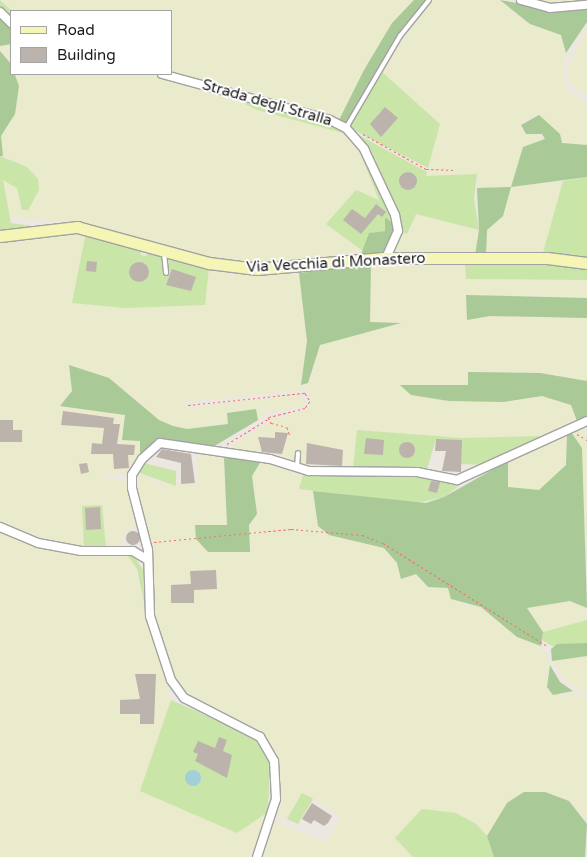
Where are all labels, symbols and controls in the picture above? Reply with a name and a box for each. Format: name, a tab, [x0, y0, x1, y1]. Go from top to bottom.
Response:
legend	[10, 10, 172, 75]
text: Road	[57, 21, 95, 39]
text: Building	[57, 46, 116, 64]
street label: Strada degli Stralla	[200, 76, 334, 130]
street label: Via Vecchia di Monastero	[246, 249, 426, 277]

